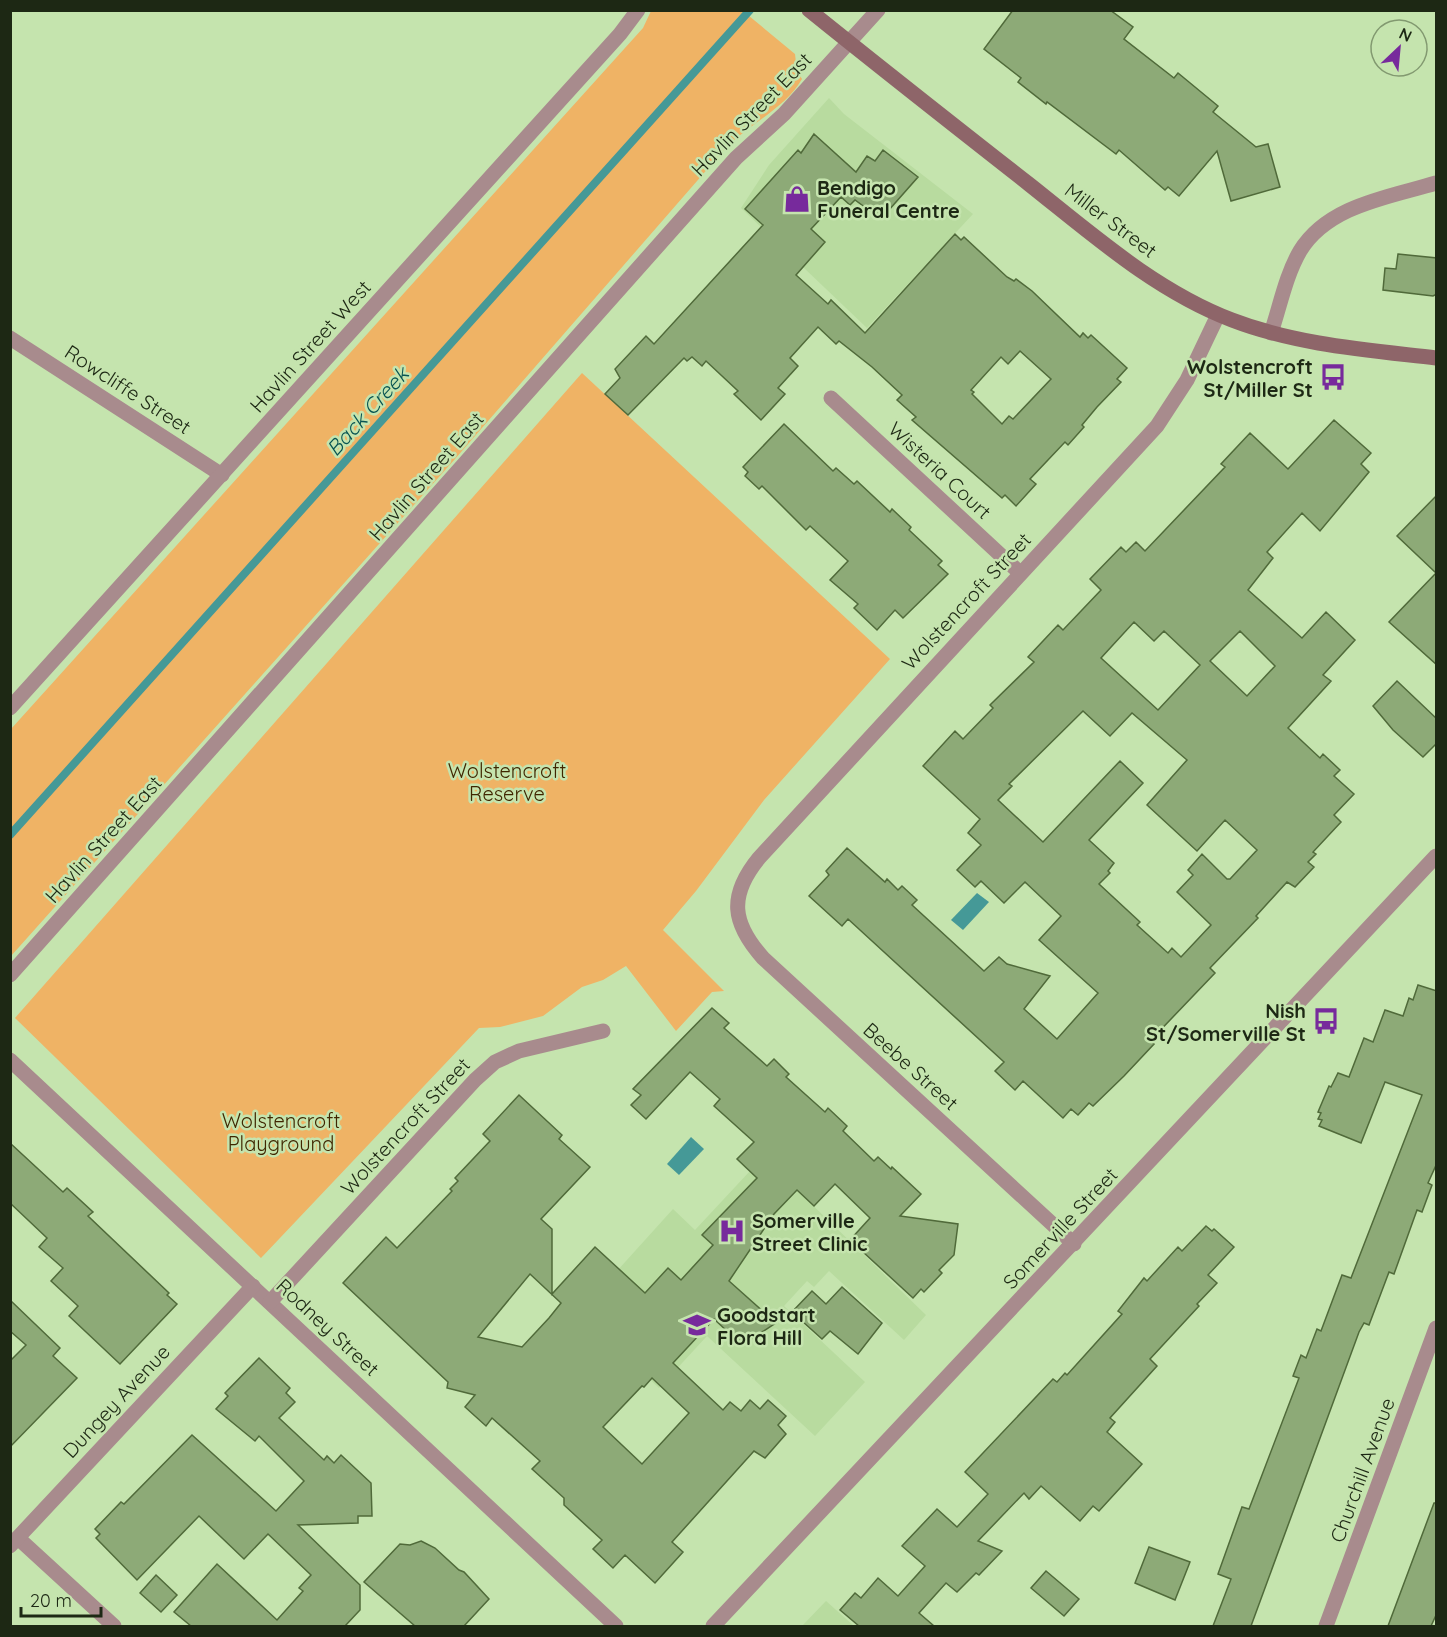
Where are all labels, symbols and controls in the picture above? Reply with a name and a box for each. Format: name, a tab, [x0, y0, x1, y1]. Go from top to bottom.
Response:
north arrow	[1369, 18, 1429, 78]
text: N	[1396, 23, 1415, 46]
street label: Havlin Street East	[686, 47, 817, 181]
place label: Bendigo Funeral Centre	[817, 175, 960, 223]
street label: Miller Street	[1060, 177, 1162, 263]
shop icon: Bendigo Funeral Centre	[782, 184, 812, 214]
street label: Havlin Street West	[244, 275, 376, 417]
street label: Rowcliffe Street	[60, 339, 196, 439]
place label: Wolstencroft St/Miller St	[1187, 354, 1313, 402]
water label: Back Creek	[320, 360, 415, 461]
bus stop icon: Wolstencroft St/Miller St	[1318, 362, 1348, 392]
street label: Havlin Street East	[363, 406, 489, 546]
street label: Wisteria Court	[883, 416, 997, 524]
street label: Wolstencroft Street	[896, 527, 1036, 675]
park label: Wolstencroft Reserve	[448, 758, 566, 806]
street label: Havlin Street East	[39, 770, 167, 908]
place label: Nish St/Somerville St	[1146, 998, 1306, 1046]
bus stop icon: Nish St/Somerville St	[1311, 1006, 1341, 1036]
street label: Beebe Street	[858, 1017, 964, 1115]
street label: Wolstencroft Street	[335, 1052, 475, 1200]
park label: Wolstencroft Playground	[222, 1108, 340, 1156]
street label: Somerville Street	[997, 1162, 1123, 1294]
place label: Somerville Street Clinic	[752, 1208, 867, 1256]
hospital icon: Somerville Street Clinic	[717, 1216, 747, 1246]
street label: Rodney Street	[271, 1273, 385, 1381]
place label: Goodstart Flora Hill	[717, 1302, 816, 1350]
school or university icon: Goodstart Flora Hill	[682, 1310, 712, 1340]
street label: Dungey Avenue	[57, 1339, 175, 1463]
street label: Churchill Avenue	[1324, 1394, 1400, 1546]
scale bar	[21, 1580, 100, 1618]
text: 20 m	[30, 1589, 72, 1612]

